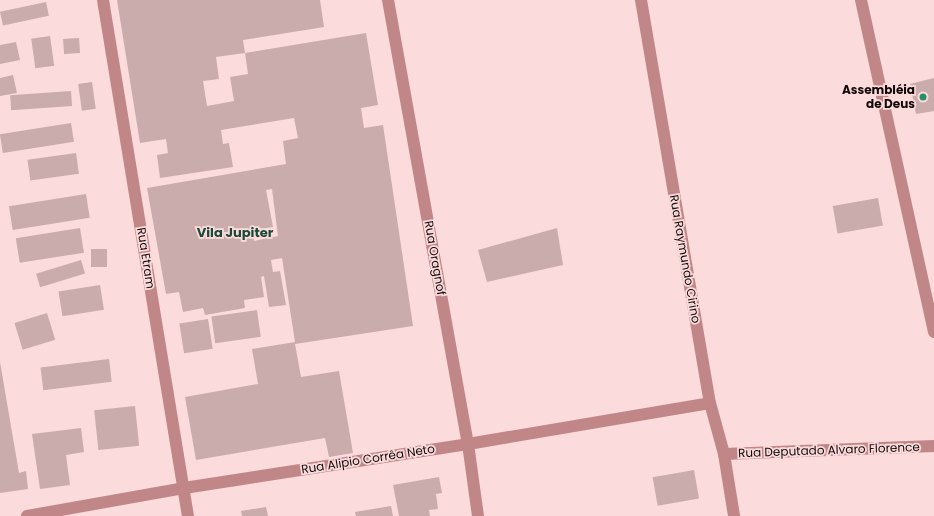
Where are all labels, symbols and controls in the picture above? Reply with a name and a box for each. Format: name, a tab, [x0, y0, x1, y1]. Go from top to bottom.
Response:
place label: Assembléia de Deus	[842, 83, 915, 111]
marker: Assembléia de Deus	[918, 92, 928, 102]
street label: Rua Raymundo Cirino	[667, 194, 703, 324]
street label: Rua Oragnof	[421, 219, 449, 297]
district label: Vila Jupiter	[197, 225, 273, 241]
street label: Rua Etram	[134, 226, 158, 290]
street label: Rua Deputado Alvaro Florence	[738, 440, 920, 460]
street label: Rua Alipio Corrêa Neto	[300, 441, 436, 477]

